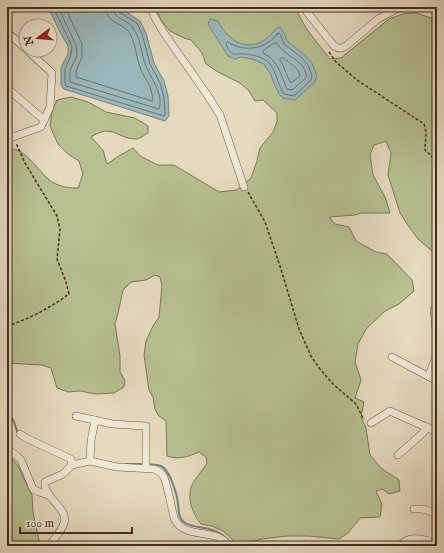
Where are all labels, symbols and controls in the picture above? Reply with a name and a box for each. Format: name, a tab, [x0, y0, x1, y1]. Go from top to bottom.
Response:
north arrow	[18, 18, 58, 58]
text: N	[21, 34, 38, 48]
scale bar	[20, 509, 132, 535]
text: 100 m	[26, 516, 54, 531]

